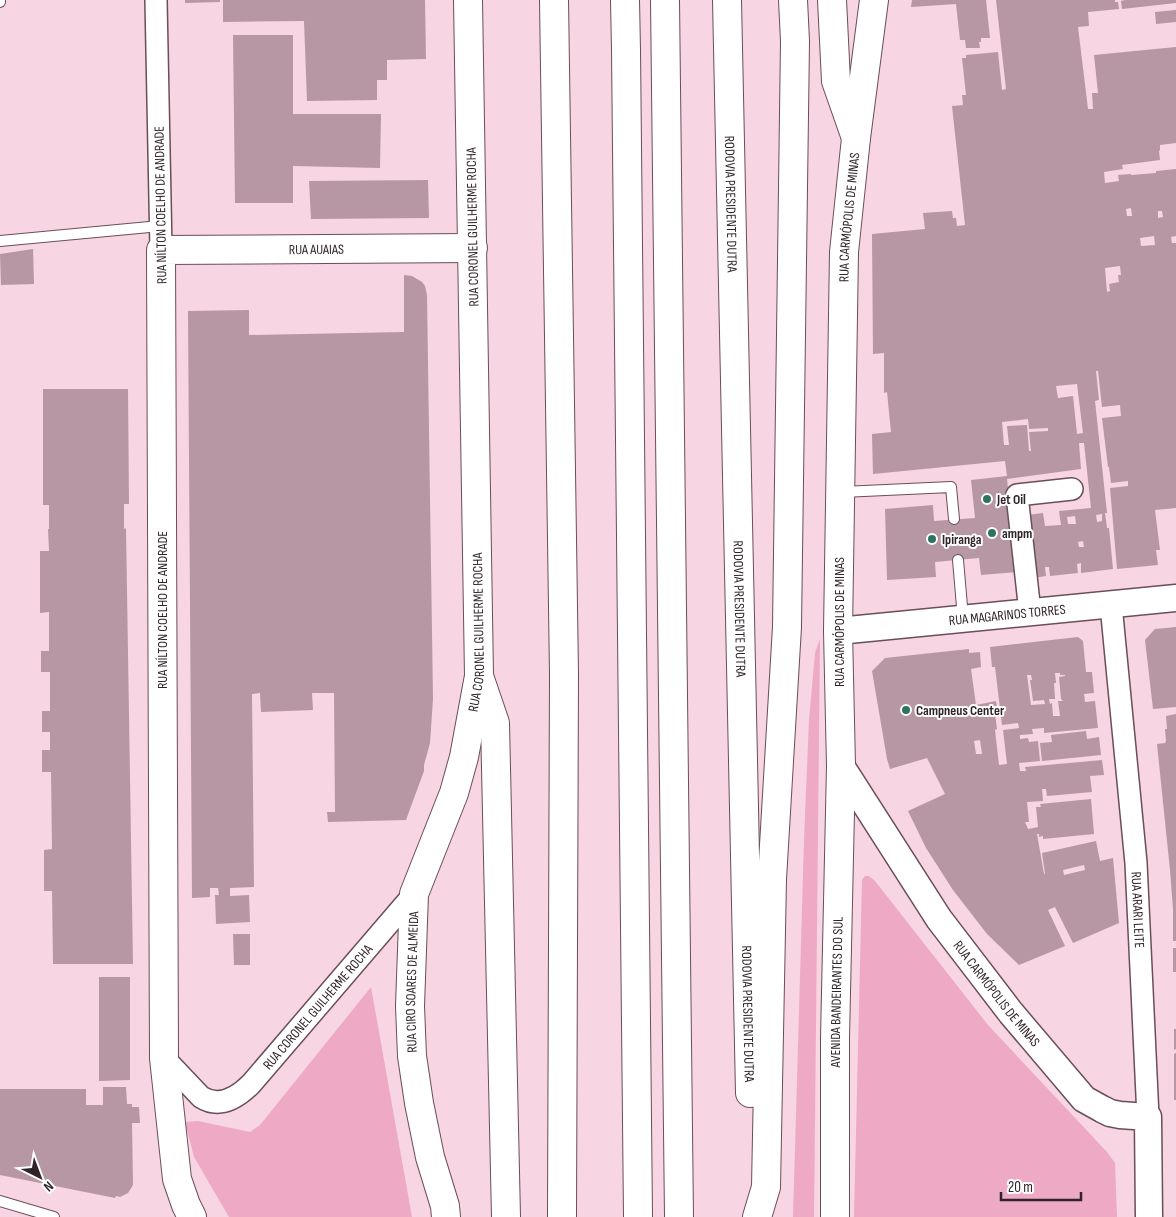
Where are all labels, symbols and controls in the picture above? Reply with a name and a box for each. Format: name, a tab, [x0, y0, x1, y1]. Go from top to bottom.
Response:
street label: RUA NÍLTON COELHO DE ANDRADE	[151, 126, 170, 284]
street label: RODOVIA PRESIDENTE DUTRA	[721, 135, 741, 274]
street label: RUA CORONEL GUILHERME ROCHA	[463, 146, 482, 307]
street label: RUA CARMÓPOLIS DE MINAS	[836, 152, 863, 282]
street label: RUA AUAIAS	[289, 241, 344, 258]
place label: Jet Oil	[996, 491, 1026, 508]
marker: Jet Oil	[981, 493, 993, 505]
place label: ampm	[1002, 525, 1032, 542]
marker: ampm	[986, 527, 998, 539]
street label: RUA NÍLTON COELHO DE ANDRADE	[154, 531, 171, 689]
place label: Ipiranga	[942, 531, 982, 548]
marker: Ipiranga	[926, 533, 938, 545]
street label: RODOVIA PRESIDENTE DUTRA	[729, 540, 749, 678]
street label: RUA CORONEL GUILHERME ROCHA	[465, 551, 488, 713]
street label: RUA CARMÓPOLIS DE MINAS	[831, 557, 848, 687]
street label: RUA MAGARINOS TORRES	[948, 601, 1066, 629]
place label: Campneus Center	[916, 702, 1005, 719]
marker: Campneus Center	[900, 704, 912, 716]
street label: RUA ARARI LEITE	[1127, 871, 1148, 949]
street label: RUA CIRO SOARES DE ALMEIDA	[402, 910, 422, 1053]
street label: AVENIDA BANDEIRANTES DO SUL	[827, 916, 847, 1068]
street label: RUA CARMÓPOLIS DE MINAS	[950, 937, 1044, 1050]
street label: RUA CORONEL GUILHERME ROCHA	[259, 940, 377, 1073]
street label: RODOVIA PRESIDENTE DUTRA	[738, 945, 758, 1083]
north arrow	[15, 1152, 65, 1202]
scale bar	[1001, 1170, 1081, 1202]
text: N	[40, 1177, 57, 1195]
text: 20 m	[1008, 1178, 1033, 1197]

